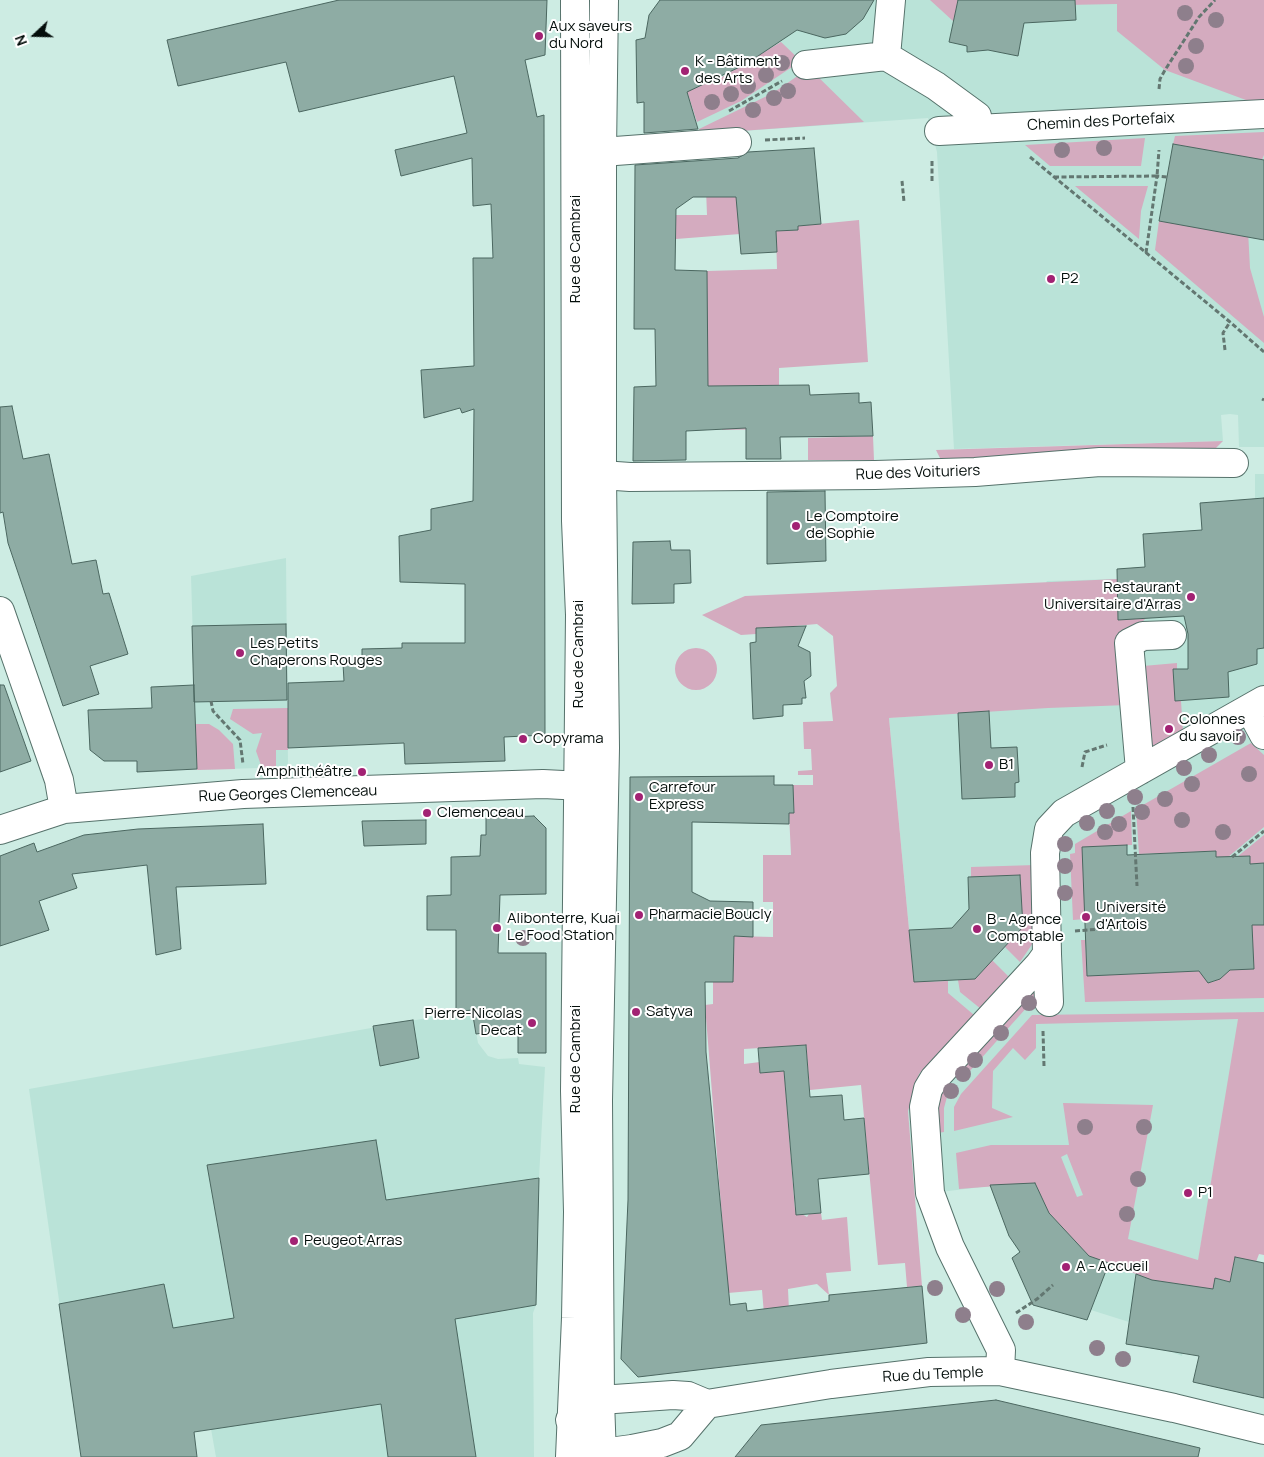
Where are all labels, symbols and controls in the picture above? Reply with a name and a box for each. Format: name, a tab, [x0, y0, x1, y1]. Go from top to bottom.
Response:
north arrow	[10, 10, 60, 60]
place label: Aux saveurs du Nord	[549, 18, 632, 53]
marker: Aux saveurs du Nord	[533, 30, 545, 42]
text: N	[10, 32, 31, 49]
place label: K - Bâtiment des Arts	[695, 53, 779, 88]
marker: K - Bâtiment des Arts	[679, 65, 691, 77]
street label: Chemin des Portefaix	[1027, 109, 1175, 135]
street label: Rue de Cambrai	[567, 195, 585, 303]
place label: P2	[1061, 270, 1079, 288]
marker: P2	[1045, 273, 1057, 285]
street label: Rue des Voituriers	[855, 462, 981, 484]
place label: Le Comptoire de Sophie	[806, 508, 899, 543]
marker: Le Comptoire de Sophie	[790, 520, 802, 532]
place label: Restaurant Universitaire d'Arras	[1044, 579, 1181, 614]
marker: Restaurant Universitaire d'Arras	[1185, 591, 1197, 603]
street label: Rue de Cambrai	[570, 600, 588, 708]
place label: Les Petits Chaperons Rouges	[250, 635, 382, 670]
marker: Les Petits Chaperons Rouges	[234, 647, 246, 659]
place label: Colonnes du savoir	[1179, 711, 1245, 746]
marker: Colonnes du savoir	[1163, 723, 1175, 735]
place label: Copyrama	[533, 730, 604, 748]
marker: Copyrama	[517, 733, 529, 745]
place label: B1	[999, 756, 1014, 774]
marker: B1	[983, 759, 995, 771]
place label: Amphithéâtre	[257, 763, 352, 781]
marker: Amphithéâtre	[356, 766, 368, 778]
place label: Carrefour Express	[649, 779, 716, 814]
street label: Rue Georges Clemenceau	[198, 782, 378, 806]
marker: Carrefour Express	[633, 791, 645, 803]
place label: Clemenceau	[437, 804, 524, 822]
marker: Clemenceau	[421, 807, 433, 819]
place label: Université d'Artois	[1096, 899, 1166, 934]
place label: Pharmacie Boucly	[649, 906, 772, 924]
marker: Pharmacie Boucly	[633, 909, 645, 921]
place label: Alibonterre, Kuai Le Food Station	[507, 910, 620, 945]
place label: B - Agence Comptable	[987, 911, 1064, 946]
marker: Université d'Artois	[1080, 911, 1092, 923]
marker: Alibonterre, Kuai Le Food Station	[491, 922, 503, 934]
marker: B - Agence Comptable	[971, 923, 983, 935]
place label: Satyva	[646, 1003, 693, 1021]
place label: Pierre-Nicolas Decat	[425, 1005, 522, 1040]
street label: Rue de Cambrai	[567, 1005, 585, 1113]
marker: Satyva	[630, 1006, 642, 1018]
marker: Pierre-Nicolas Decat	[526, 1017, 538, 1029]
place label: P1	[1198, 1184, 1213, 1202]
marker: P1	[1182, 1187, 1194, 1199]
place label: Peugeot Arras	[304, 1232, 402, 1250]
marker: Peugeot Arras	[288, 1235, 300, 1247]
place label: A - Accueil	[1076, 1258, 1148, 1276]
marker: A - Accueil	[1060, 1261, 1072, 1273]
street label: Rue du Temple	[882, 1363, 984, 1387]

